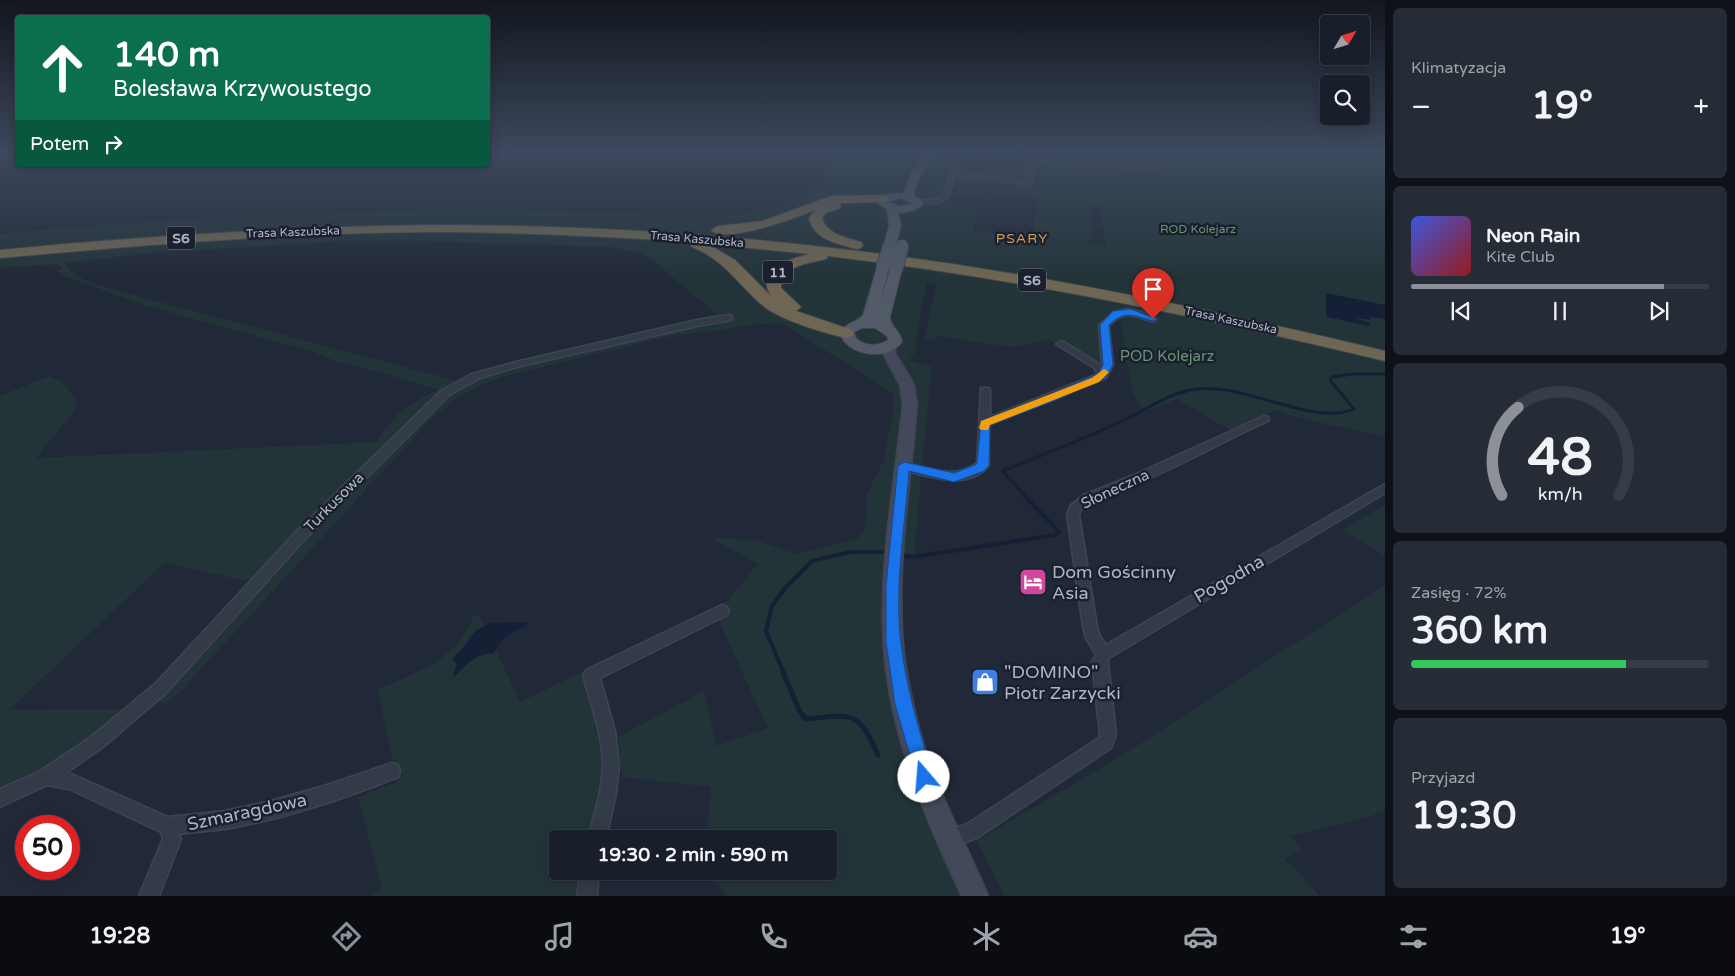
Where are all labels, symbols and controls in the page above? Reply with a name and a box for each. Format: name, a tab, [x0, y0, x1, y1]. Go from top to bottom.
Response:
north arrow	[1320, 15, 1370, 65]
map controls	[1320, 15, 1370, 125]
text: 140 m	[113, 34, 220, 76]
icon: ahead	[30, 35, 95, 100]
text: Klimatyzacja	[1411, 58, 1506, 78]
button: search	[1320, 75, 1370, 125]
text: Bolesława Krzywoustego	[113, 76, 372, 102]
text: 19°	[1531, 83, 1593, 129]
text: −	[1411, 90, 1431, 124]
text: +	[1693, 90, 1709, 124]
icon: right	[99, 130, 127, 158]
text: Potem	[30, 133, 89, 155]
park label: ROD Kolejarz	[1160, 222, 1236, 236]
street label: Trasa Kaszubska	[246, 223, 340, 241]
text: Neon Rain	[1486, 225, 1580, 247]
road number: S6	[167, 227, 195, 250]
street label: Trasa Kaszubska	[650, 228, 744, 250]
district label: PSARY	[996, 230, 1048, 247]
text: Kite Club	[1486, 247, 1555, 267]
road number: 11	[763, 260, 793, 284]
road number: S6	[1018, 268, 1046, 292]
pin	[1132, 268, 1174, 319]
icon: arrive	[1139, 275, 1167, 303]
icon: previous	[1447, 297, 1475, 325]
icon: pause	[1546, 297, 1574, 325]
icon: next	[1645, 297, 1673, 325]
street label: Trasa Kaszubska	[1184, 303, 1278, 337]
park label: POD Kolejarz	[1120, 347, 1214, 365]
text: 48	[1527, 426, 1593, 489]
street label: Słoneczna	[1078, 465, 1152, 513]
street label: Turkusowa	[300, 468, 368, 536]
text: km/h	[1538, 484, 1582, 505]
street label: Pogodna	[1190, 550, 1268, 608]
place label: Dom Gościnny Asia	[1052, 561, 1176, 604]
hotel icon: Dom Gościnny Asia	[1018, 567, 1048, 597]
text: Zasięg · 72%	[1411, 583, 1507, 603]
text: 360 km	[1411, 608, 1548, 654]
place label: "DOMINO" Piotr Zarzycki	[1004, 661, 1121, 704]
shop icon: "DOMINO" Piotr Zarzycki	[970, 667, 1000, 697]
position arrow	[897, 750, 949, 802]
text: Przyjazd	[1411, 768, 1475, 788]
street label: Szmaragdowa	[185, 789, 309, 835]
text: 19:30	[1411, 793, 1516, 839]
speed limit sign: 50	[15, 815, 80, 880]
text: 19:30 · 2 min · 590 m	[597, 844, 789, 866]
icon: directions	[329, 919, 364, 954]
icon: music	[542, 919, 577, 954]
icon: phone	[756, 919, 791, 954]
icon: climate	[969, 919, 1004, 954]
icon: car	[1183, 919, 1218, 954]
icon: filters	[1396, 919, 1431, 954]
text: 19:28	[89, 923, 150, 949]
text: 19°	[1610, 923, 1646, 949]

